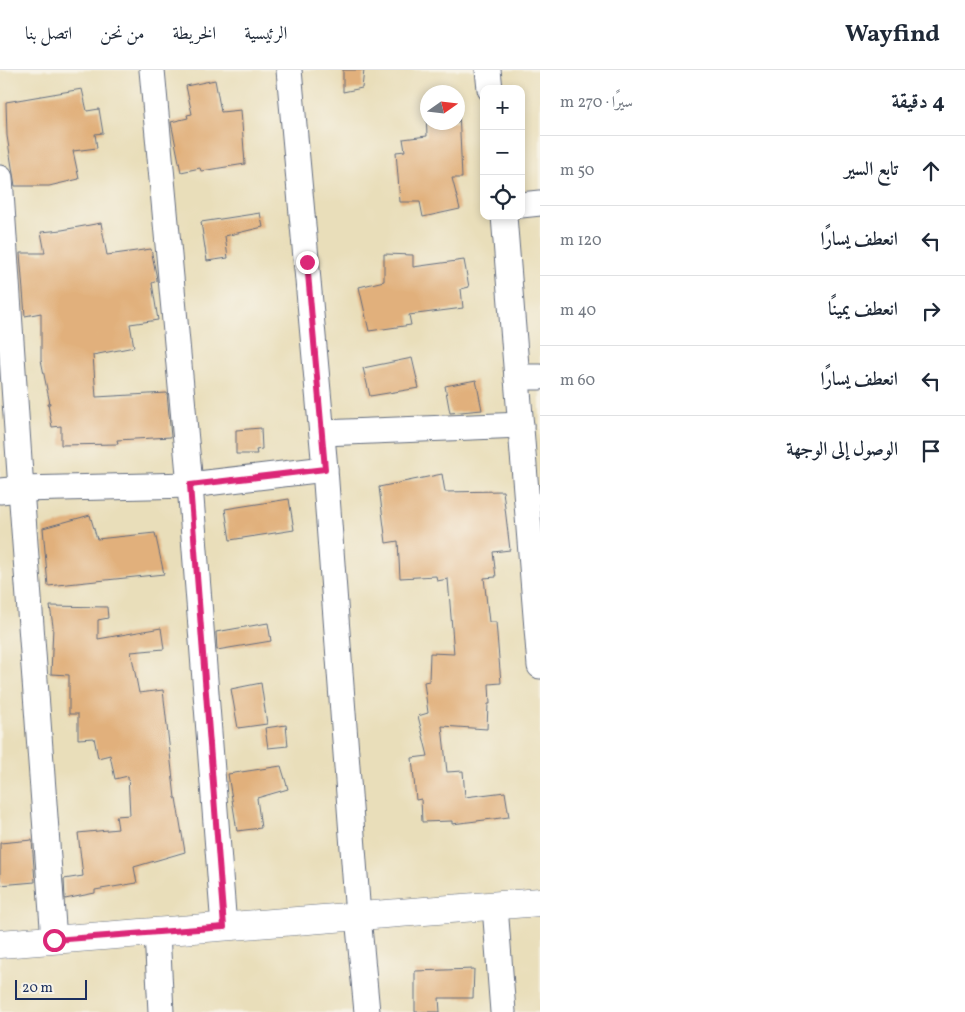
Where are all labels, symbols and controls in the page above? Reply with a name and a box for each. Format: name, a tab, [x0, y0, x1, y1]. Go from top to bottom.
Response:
text: Wayfind	[845, 18, 940, 52]
text: اتصل بنا	[25, 22, 72, 47]
text: من نحن	[100, 22, 144, 47]
text: الخريطة	[172, 22, 216, 47]
text: الرئيسية	[244, 22, 287, 47]
north arrow	[420, 85, 465, 130]
map controls	[480, 85, 525, 220]
button: +	[480, 85, 525, 130]
text: 4 دقيقة	[891, 88, 945, 117]
text: سيرًا · 270 m	[560, 92, 633, 114]
button: −	[480, 130, 525, 175]
text: تابع السير	[845, 157, 898, 183]
icon: ahead	[917, 157, 945, 185]
text: 50 m	[560, 160, 594, 182]
button: locate	[480, 175, 525, 220]
text: انعطف يسارًا	[820, 227, 898, 253]
icon: left	[917, 227, 945, 255]
text: 120 m	[560, 230, 602, 252]
route end	[296, 251, 319, 274]
text: انعطف يمينًا	[828, 297, 898, 323]
icon: right	[917, 297, 945, 325]
text: 40 m	[560, 300, 596, 322]
text: انعطف يسارًا	[820, 367, 898, 393]
icon: left	[917, 367, 945, 395]
text: 60 m	[560, 370, 595, 392]
text: الوصول إلى الوجهة	[786, 437, 898, 463]
icon: arrive	[917, 437, 945, 465]
route start	[43, 929, 66, 952]
scale bar	[15, 977, 88, 1000]
text: 20 m	[22, 979, 53, 998]

